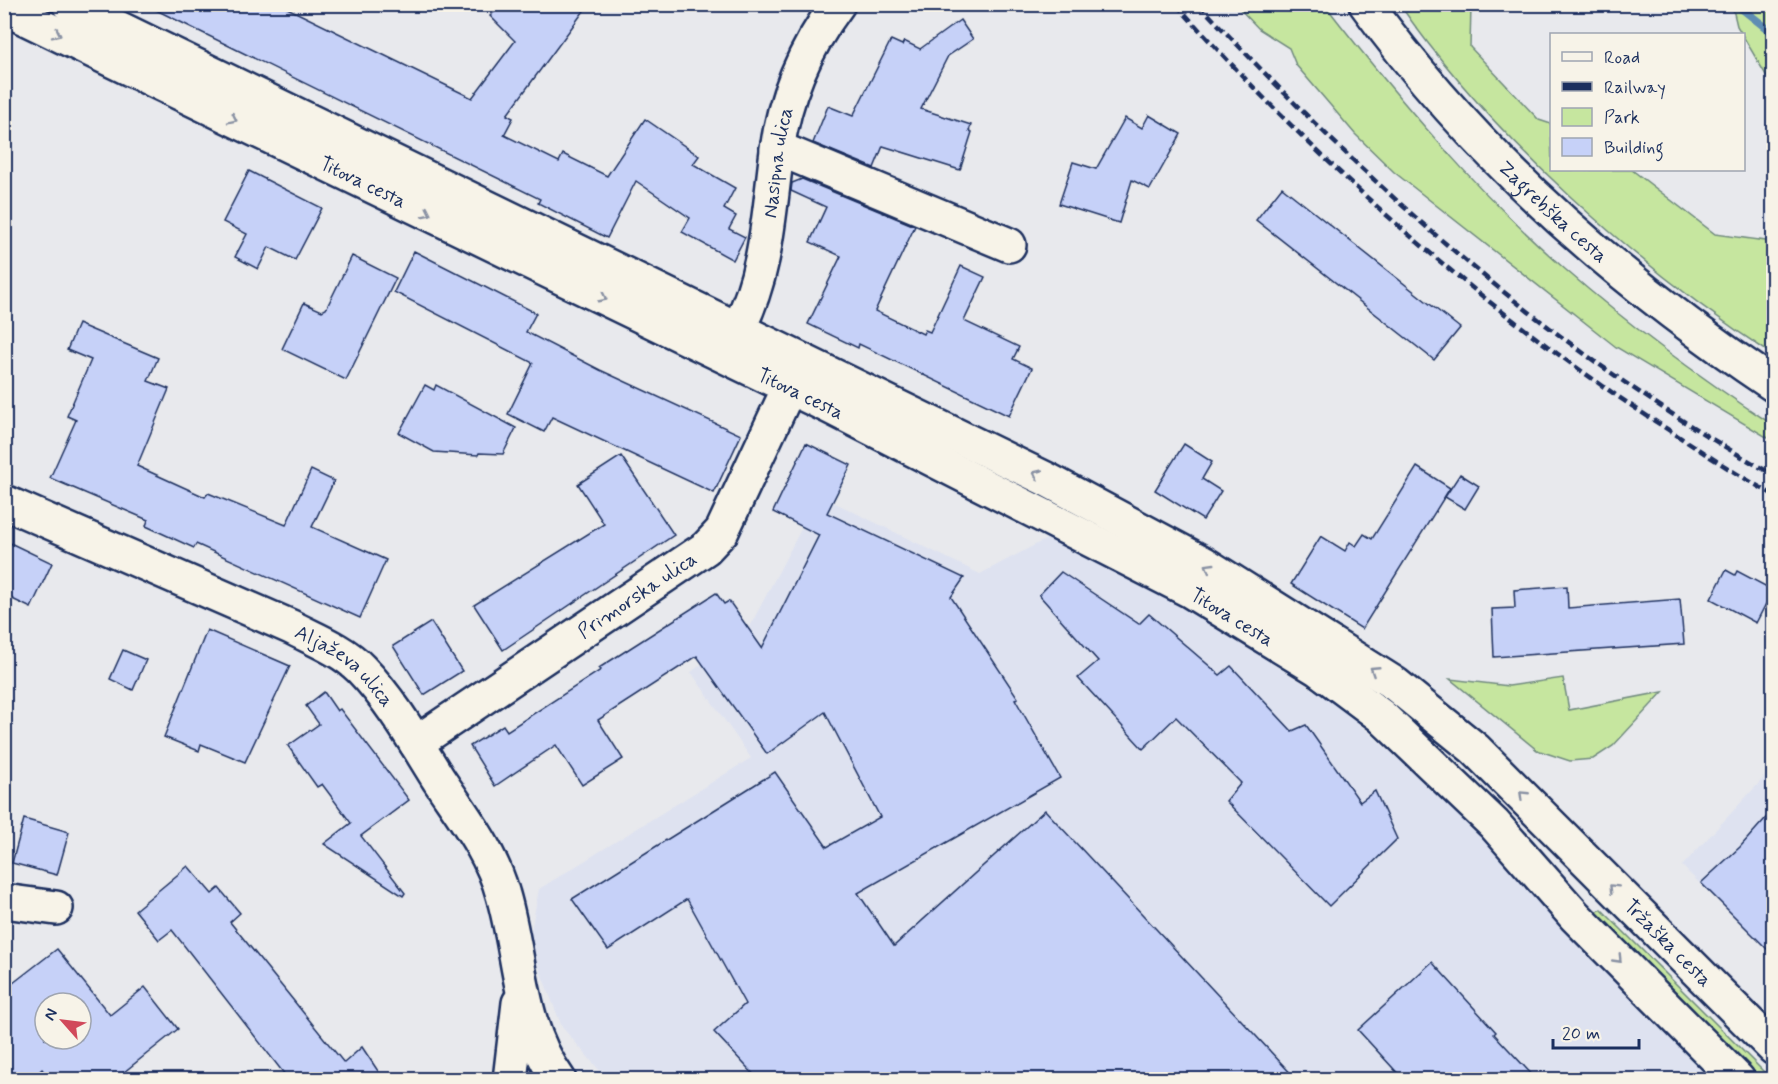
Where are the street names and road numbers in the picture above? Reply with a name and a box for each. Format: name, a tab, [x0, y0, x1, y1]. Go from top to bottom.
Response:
street label: Nasipna ulica	[757, 104, 801, 220]
street label: Titova cesta	[315, 150, 411, 215]
street label: Zagrebška cesta	[1492, 155, 1613, 270]
street label: Titova cesta	[752, 362, 848, 427]
street label: Primorska ulica	[573, 546, 703, 646]
street label: Titova cesta	[1185, 582, 1278, 654]
street label: Aljaževa ulica	[290, 619, 400, 713]
street label: Tržaška cesta	[1617, 894, 1717, 993]

